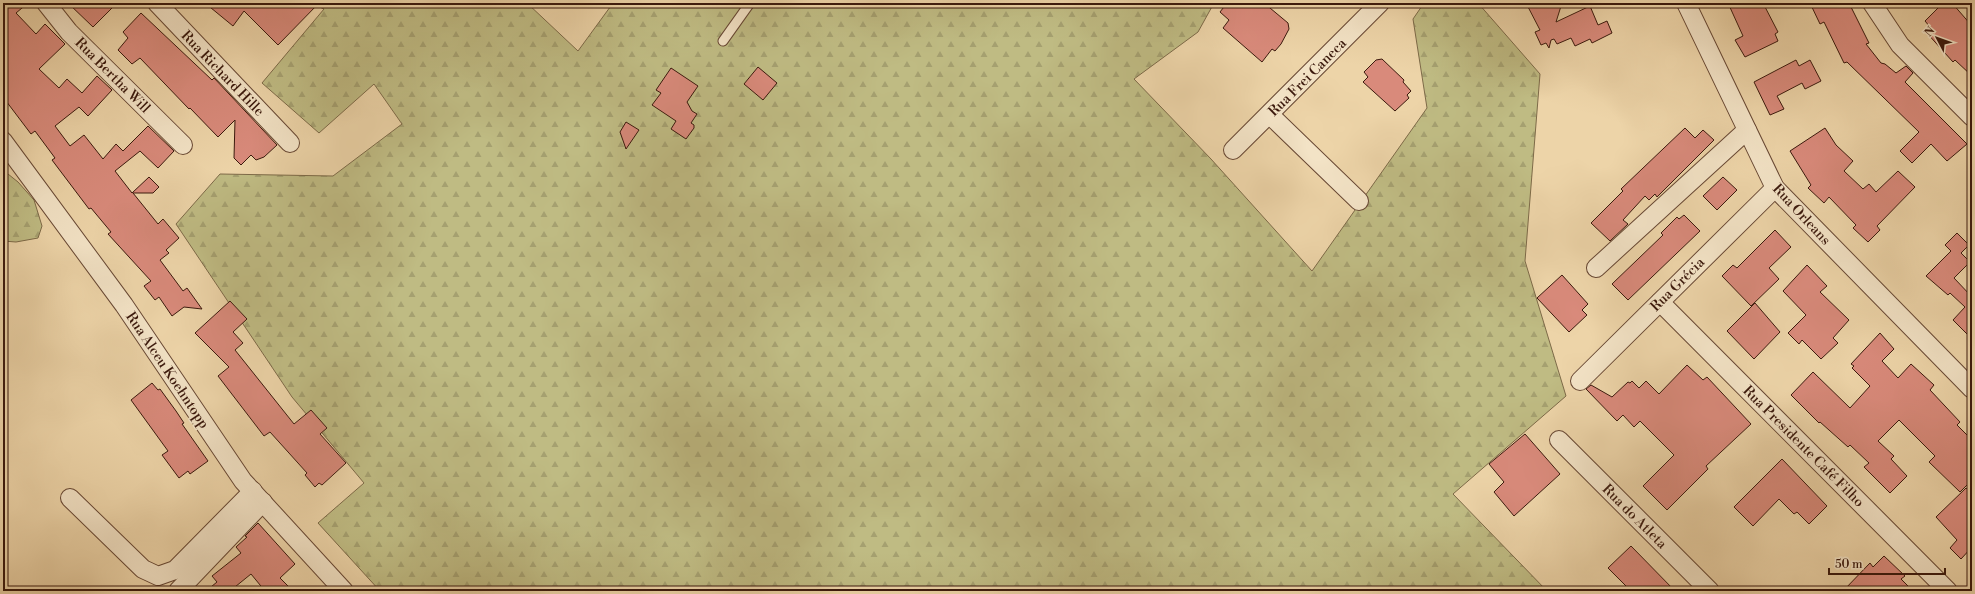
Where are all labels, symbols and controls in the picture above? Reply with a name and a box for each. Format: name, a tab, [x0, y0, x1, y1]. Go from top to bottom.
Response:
north arrow	[1917, 18, 1957, 58]
text: N	[1922, 24, 1939, 40]
street label: Rua Richard Hille	[177, 27, 268, 120]
street label: Rua Bertha Will	[71, 34, 154, 117]
street label: Rua Frei Caneca	[1265, 34, 1351, 121]
street label: Rua Orleans	[1768, 180, 1834, 249]
street label: Rua Grécia	[1647, 253, 1709, 316]
street label: Rua Alceu Koehntopp	[121, 309, 213, 432]
street label: Rua Presidente Café Filho	[1739, 382, 1868, 511]
street label: Rua do Atleta	[1598, 480, 1671, 554]
scale bar	[1829, 550, 1945, 576]
text: 50 m	[1835, 557, 1863, 572]

